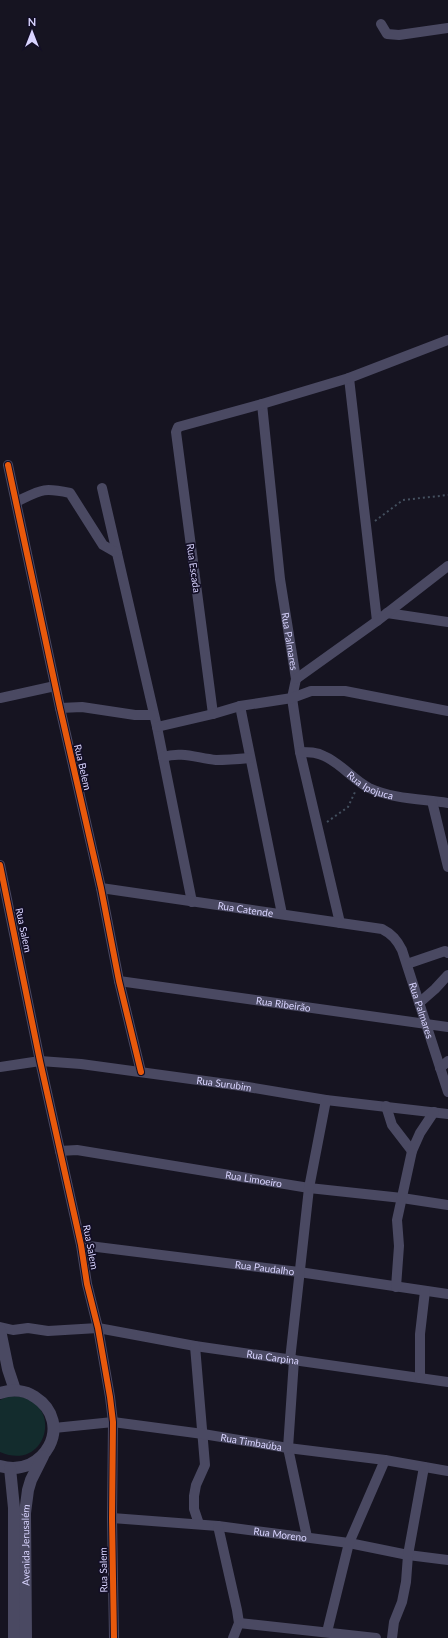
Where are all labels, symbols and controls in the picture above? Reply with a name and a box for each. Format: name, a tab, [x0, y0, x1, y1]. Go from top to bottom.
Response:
north arrow	[12, 12, 52, 52]
text: N	[28, 15, 36, 28]
street label: Rua Escada	[185, 543, 203, 593]
street label: Rua Palmares	[279, 611, 301, 671]
street label: Rua Belem	[72, 743, 94, 791]
street label: Rua Ipojuca	[345, 768, 395, 802]
street label: Rua Catende	[217, 899, 274, 919]
street label: Rua Salem	[13, 907, 35, 953]
street label: Rua Palmares	[407, 981, 436, 1040]
street label: Rua Ribeirão	[255, 994, 312, 1014]
street label: Rua Surubim	[196, 1074, 253, 1094]
street label: Rua Limoeiro	[224, 1168, 283, 1190]
street label: Rua Salem	[81, 1224, 101, 1270]
street label: Rua Paudalho	[234, 1258, 295, 1277]
street label: Rua Carpina	[246, 1347, 300, 1367]
street label: Rua Timbaúba	[220, 1431, 283, 1453]
street label: Avenida Jerusalém	[19, 1504, 32, 1586]
street label: Rua Moreno	[253, 1525, 308, 1544]
street label: Rua Salem	[97, 1547, 109, 1593]

